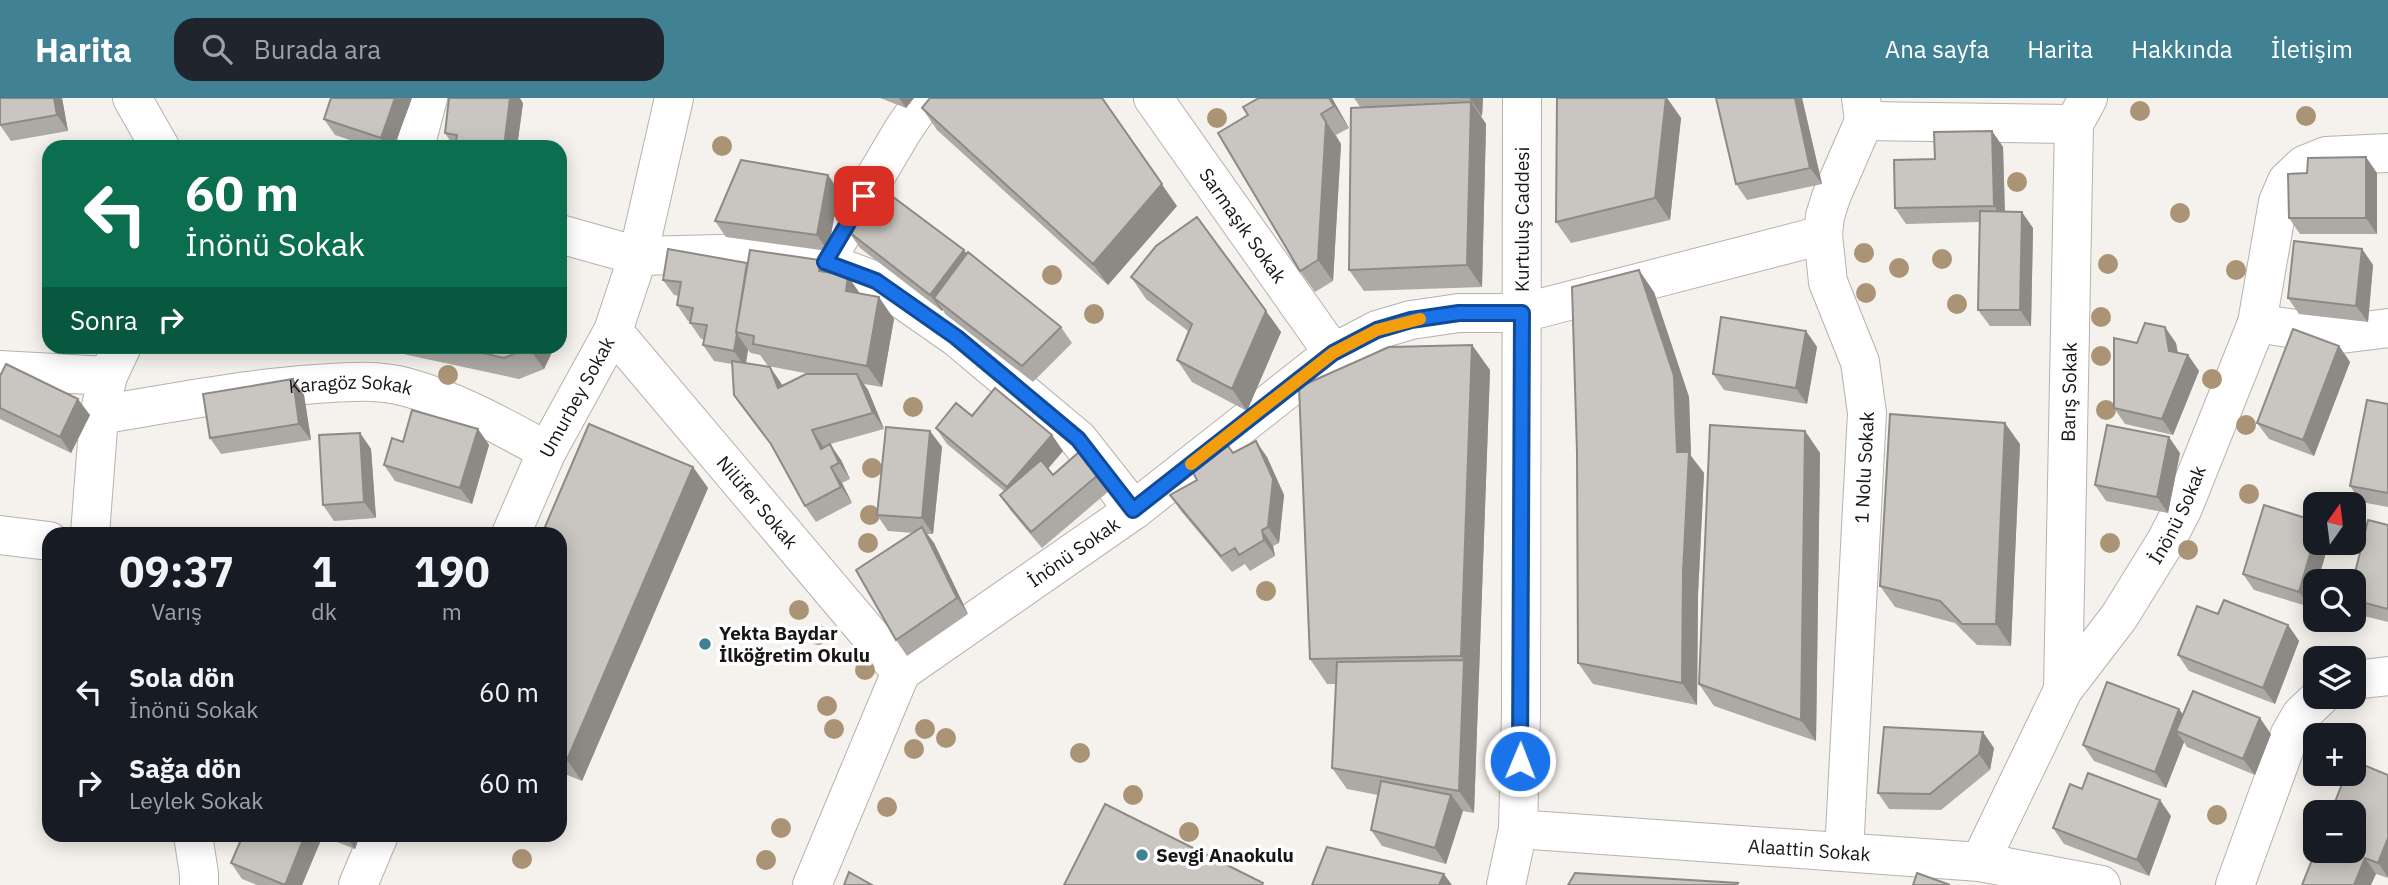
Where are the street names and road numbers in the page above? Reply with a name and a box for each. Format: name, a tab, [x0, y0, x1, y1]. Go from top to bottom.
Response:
street label: Kurtuluş Caddesi	[1510, 147, 1534, 292]
street label: Sarmaşık Sokak	[1194, 163, 1292, 288]
street label: Umurbey Sokak	[534, 332, 620, 462]
street label: Barış Sokak	[2056, 342, 2082, 442]
street label: Karagöz Sokak	[287, 370, 415, 400]
street label: 1 Nolu Sokak	[1849, 411, 1879, 524]
street label: Nilüfer Sokak	[712, 451, 803, 553]
street label: İnönü Sokak	[2143, 462, 2211, 568]
street label: İnönü Sokak	[1023, 512, 1124, 592]
street label: Alaattin Sokak	[1747, 833, 1871, 866]

